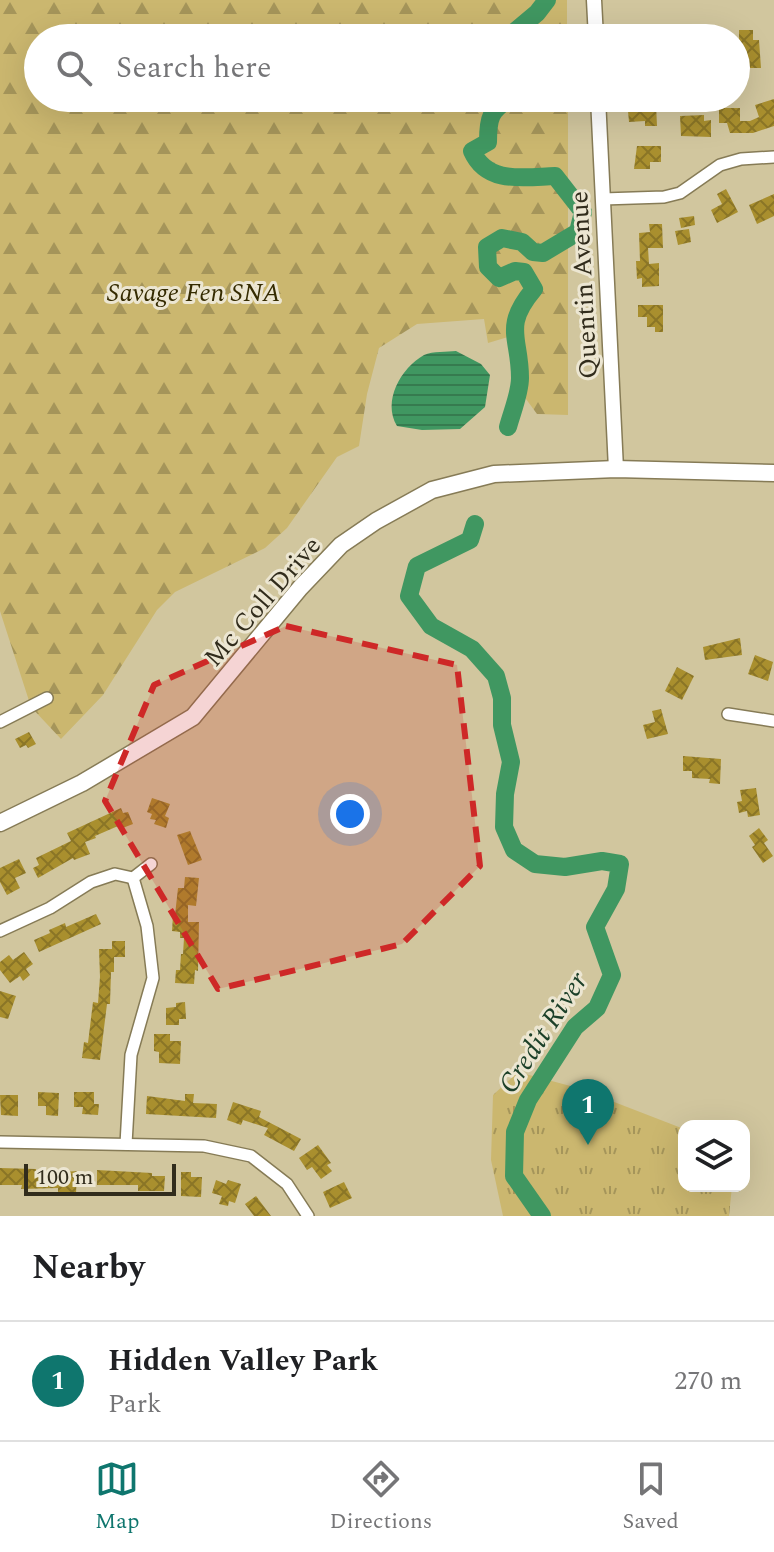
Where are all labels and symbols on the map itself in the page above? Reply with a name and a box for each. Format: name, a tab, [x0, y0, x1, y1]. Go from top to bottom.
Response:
street label: Quentin Avenue	[559, 190, 609, 380]
park label: Savage Fen SNA	[107, 273, 281, 313]
street label: Mc Coll Drive	[194, 527, 331, 676]
your location	[330, 794, 370, 834]
water label: Credit River	[488, 963, 599, 1102]
pin: 1	[562, 1079, 614, 1145]
scale bar	[24, 1160, 176, 1196]

